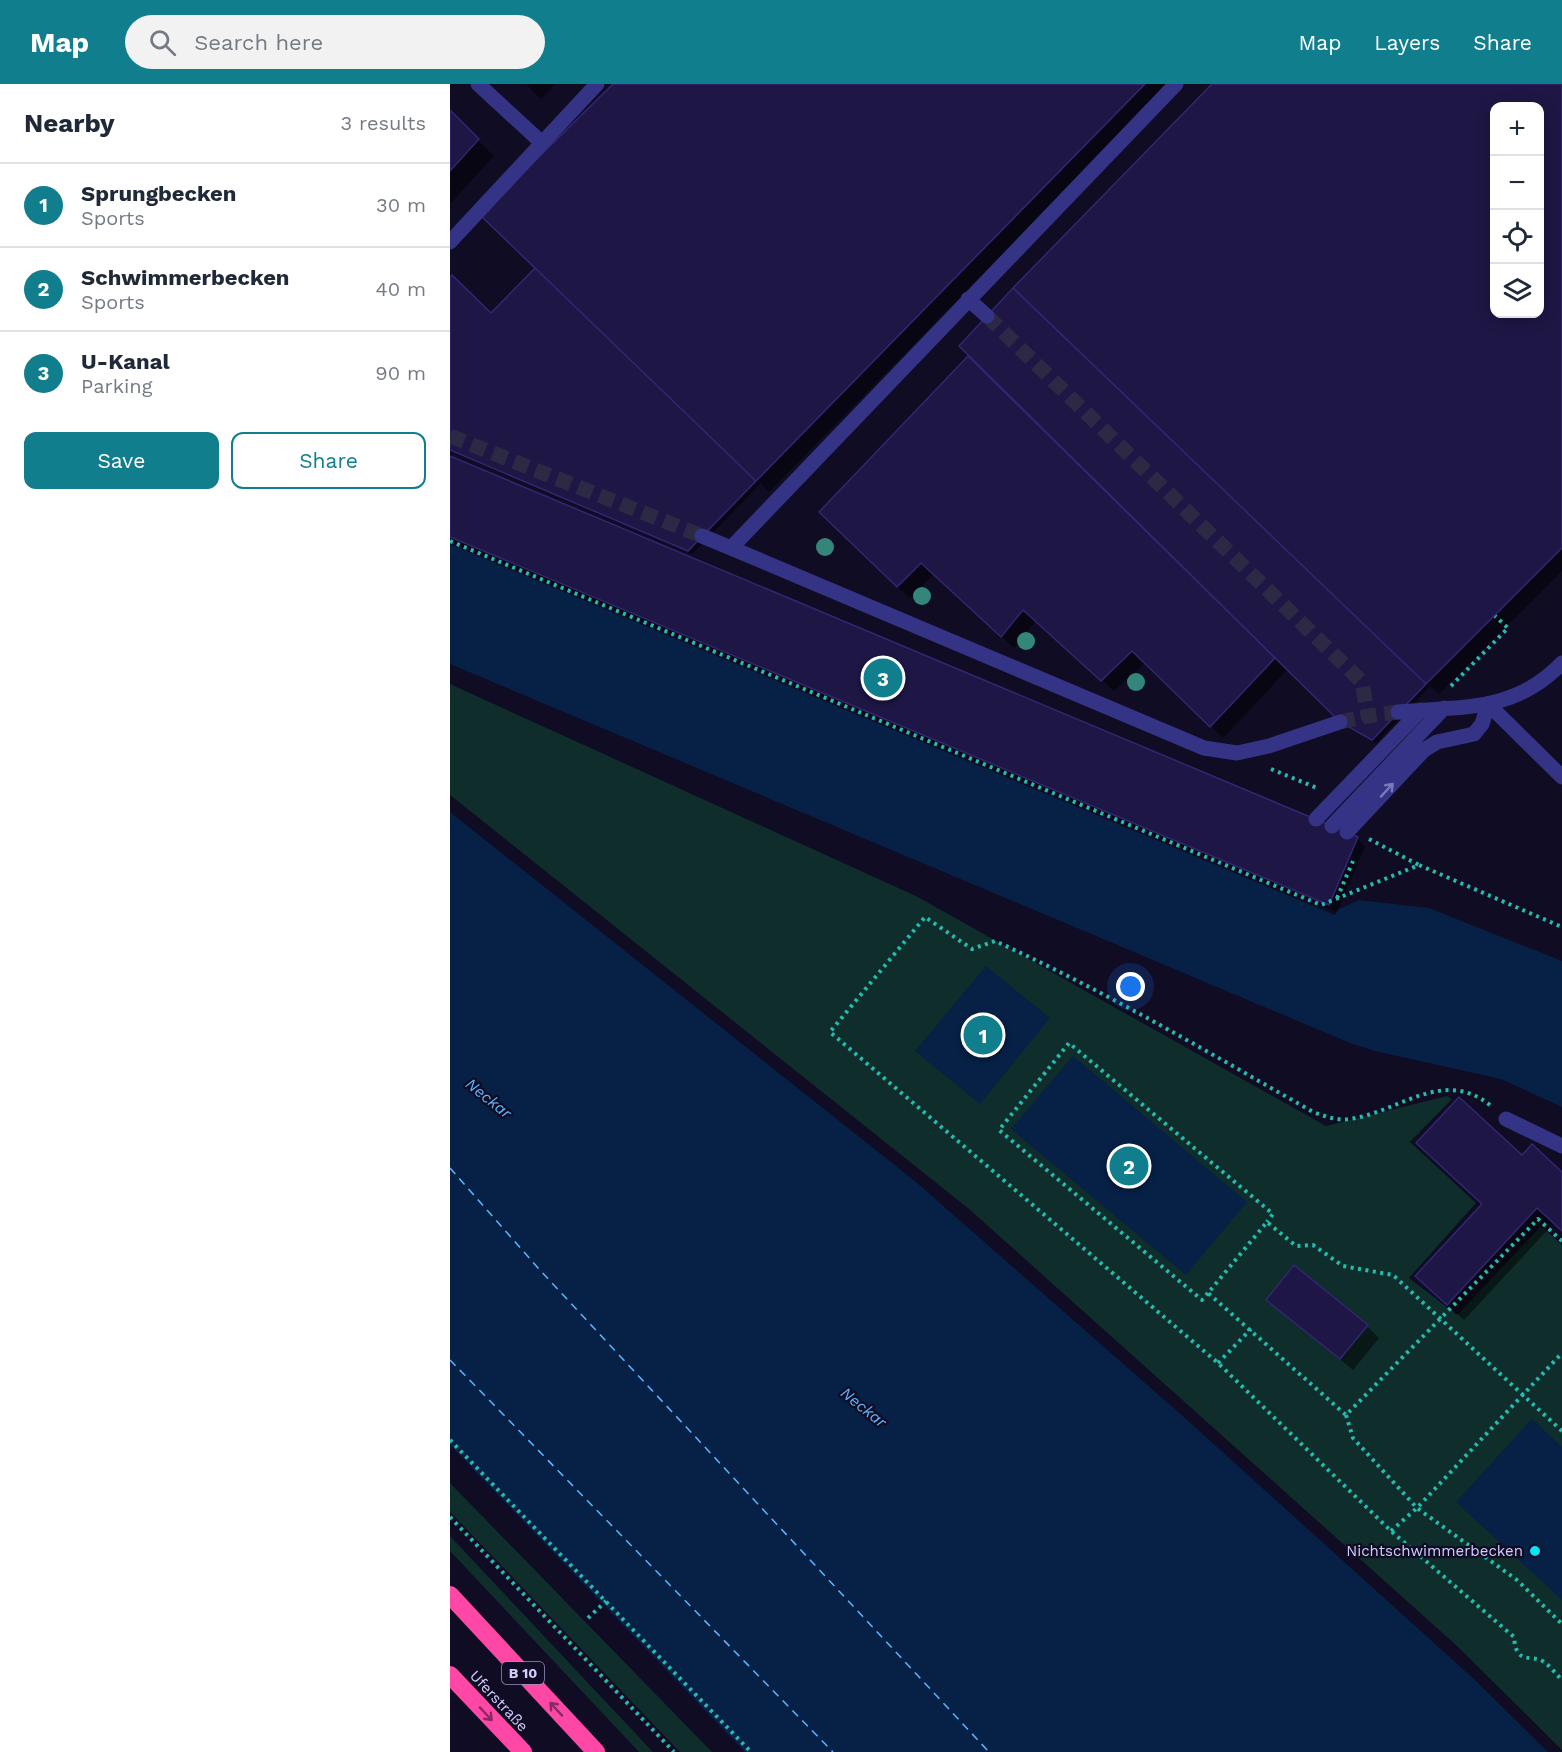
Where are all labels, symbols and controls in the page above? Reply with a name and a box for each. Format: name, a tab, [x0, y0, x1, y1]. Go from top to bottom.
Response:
search box	[125, 15, 545, 69]
text: Map	[30, 26, 89, 59]
icon: search	[146, 26, 179, 59]
text: Search here	[194, 30, 323, 55]
text: Map	[1298, 30, 1341, 55]
text: Layers	[1374, 30, 1440, 55]
text: Share	[1473, 30, 1532, 55]
map controls	[1490, 102, 1544, 318]
button: +	[1490, 102, 1544, 156]
text: Nearby	[24, 108, 115, 138]
text: 3 results	[341, 111, 426, 135]
button: −	[1490, 156, 1544, 210]
text: Sprungbecken	[81, 181, 236, 206]
text: 1	[39, 193, 48, 217]
text: 30 m	[376, 193, 426, 217]
text: Sports	[81, 206, 145, 230]
button: locate	[1490, 210, 1544, 264]
button: layers	[1490, 264, 1544, 318]
text: Schwimmerbecken	[81, 265, 290, 290]
text: 2	[38, 277, 49, 301]
text: 40 m	[375, 277, 426, 301]
text: Sports	[81, 290, 145, 314]
text: U-Kanal	[81, 349, 170, 374]
text: 3	[38, 361, 49, 385]
text: 90 m	[375, 361, 426, 385]
text: Parking	[81, 374, 152, 398]
button: Save	[24, 432, 219, 489]
button: Share	[231, 432, 426, 489]
pin: 3	[864, 656, 902, 700]
one-way arrow	[1380, 782, 1394, 797]
your location	[1116, 972, 1145, 1001]
pin: 1	[964, 1012, 1002, 1058]
water label: Neckar	[462, 1074, 516, 1123]
pin: 2	[1110, 1144, 1148, 1188]
water label: Neckar	[837, 1383, 891, 1432]
place label: Nichtschwimmerbecken	[1346, 1542, 1523, 1560]
marker: Nichtschwimmerbecken	[1528, 1544, 1542, 1558]
road number: B 10	[502, 1662, 544, 1684]
street label: Uferstraße	[466, 1667, 532, 1735]
one-way arrow	[549, 1702, 563, 1717]
one-way arrow	[479, 1706, 494, 1721]

